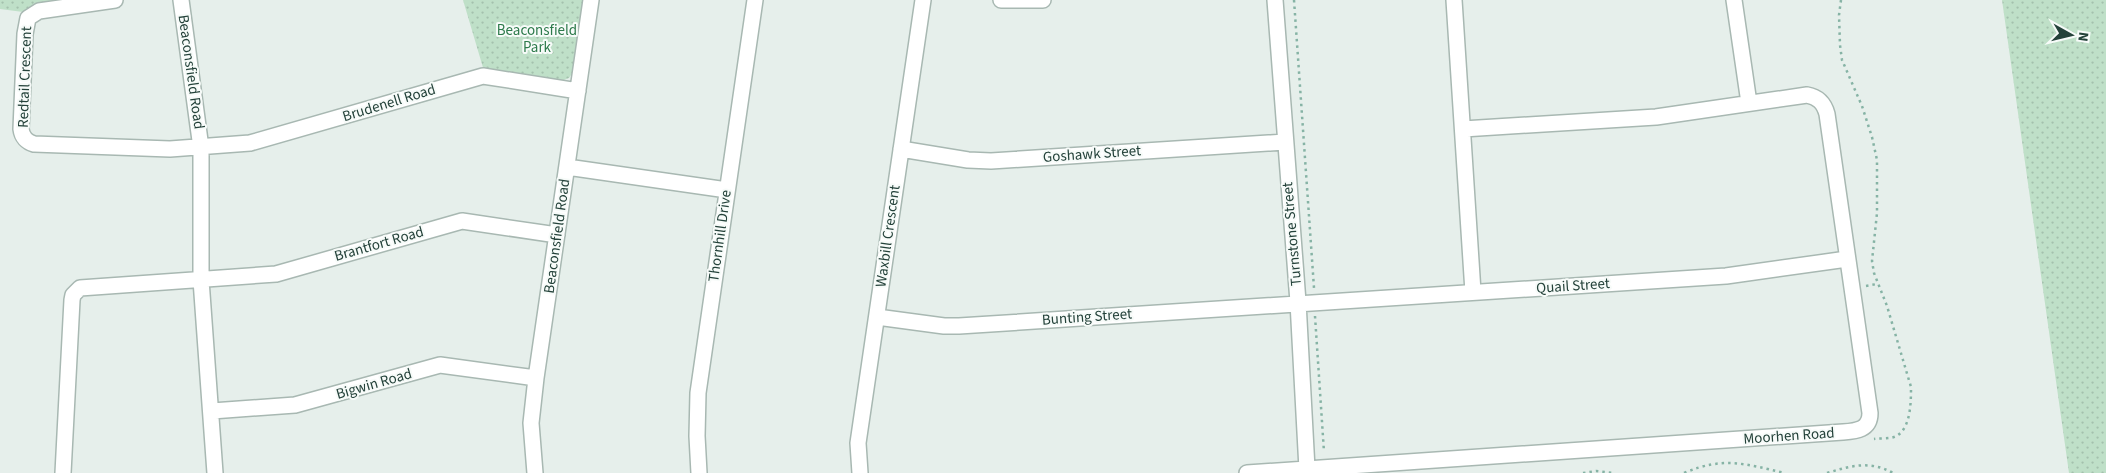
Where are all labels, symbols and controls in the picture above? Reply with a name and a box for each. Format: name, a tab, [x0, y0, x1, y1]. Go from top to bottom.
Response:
north arrow	[2046, 10, 2096, 60]
street label: Beaconsfield Road	[173, 13, 209, 131]
park label: Beaconsfield Park	[497, 20, 577, 58]
street label: Redtail Crescent	[13, 26, 37, 128]
text: N	[2072, 31, 2093, 43]
street label: Brudenell Road	[340, 79, 438, 127]
street label: Goshawk Street	[1042, 140, 1142, 168]
street label: Beaconsfield Road	[539, 177, 575, 295]
street label: Turnstone Street	[1277, 181, 1307, 287]
street label: Waxbill Crescent	[870, 184, 906, 288]
street label: Thornhill Drive	[703, 189, 737, 283]
street label: Brantfort Road	[332, 221, 426, 267]
street label: Quail Street	[1535, 273, 1611, 299]
street label: Bunting Street	[1041, 303, 1133, 331]
street label: Bigwin Road	[334, 363, 414, 405]
street label: Moorhen Road	[1743, 422, 1835, 450]

